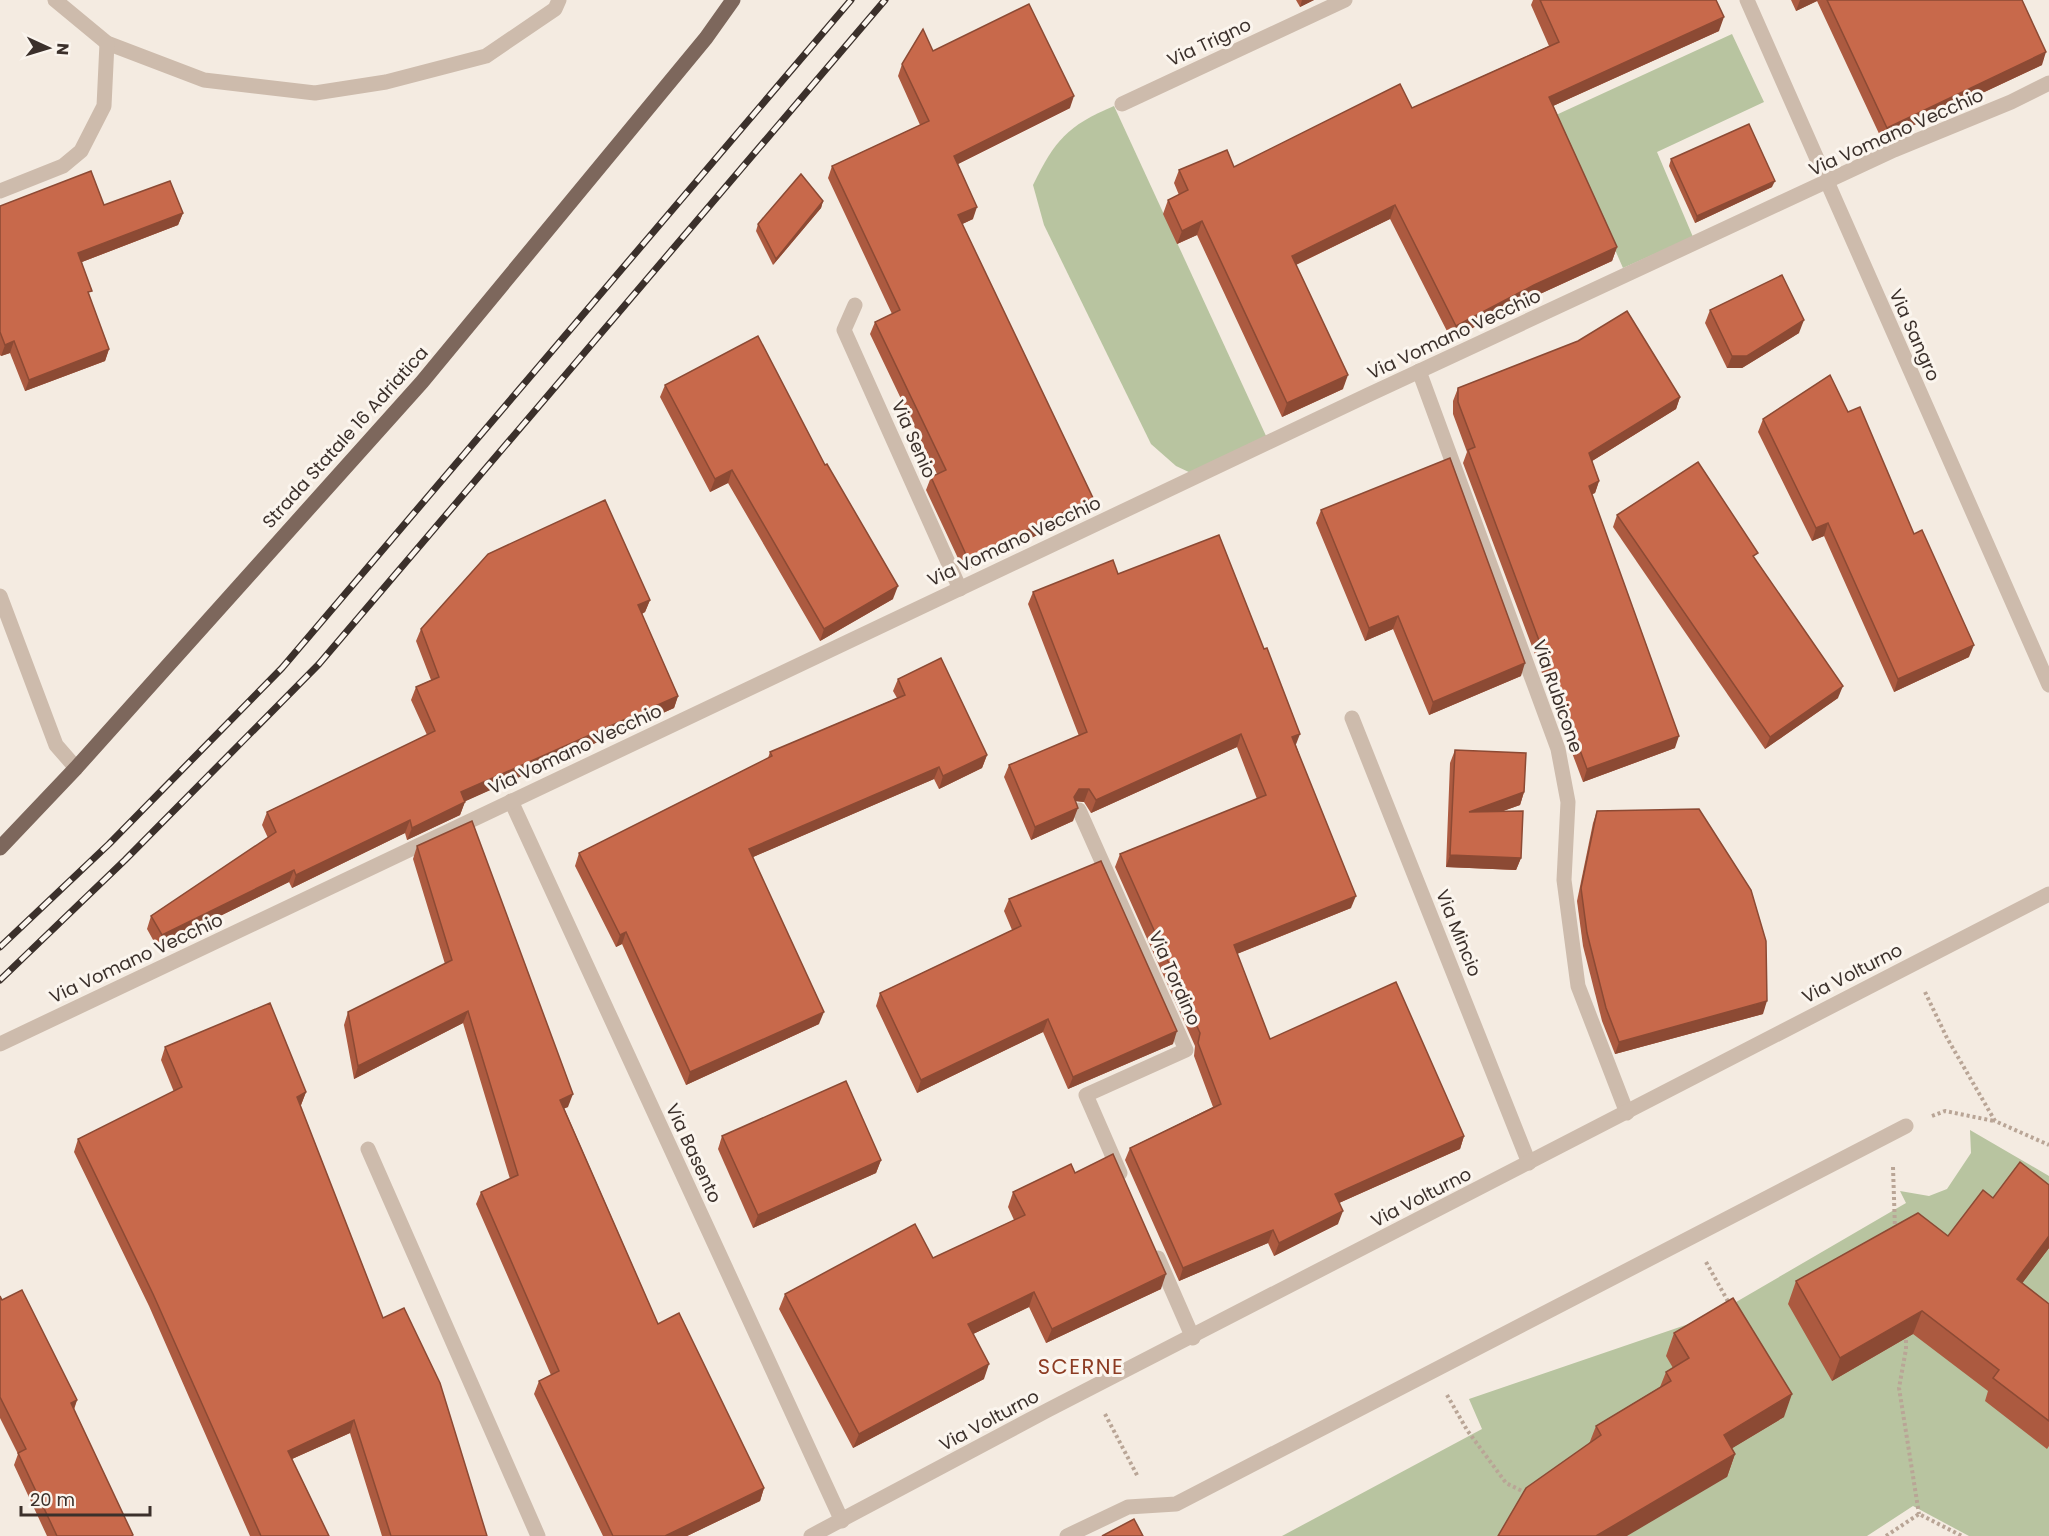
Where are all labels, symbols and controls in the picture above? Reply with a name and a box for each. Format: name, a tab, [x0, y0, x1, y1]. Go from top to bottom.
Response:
street label: Via Trigno	[1163, 12, 1255, 72]
north arrow	[18, 18, 78, 78]
text: N	[51, 42, 74, 56]
street label: Via Vomano Vecchio	[1805, 82, 1987, 182]
street label: Via Vomano Vecchio	[1363, 283, 1545, 385]
street label: Via Sangro	[1884, 285, 1946, 385]
street label: Strada Statale 16 Adriatica	[256, 340, 434, 534]
street label: Via Senio	[886, 396, 942, 482]
street label: Via Vomano Vecchio	[923, 490, 1105, 592]
street label: Via Rubicone	[1527, 636, 1589, 756]
street label: Via Vomano Vecchio	[484, 698, 666, 800]
street label: Via Mincio	[1430, 886, 1488, 980]
street label: Via Vomano Vecchio	[45, 907, 227, 1009]
street label: Via Tordino	[1143, 927, 1207, 1029]
street label: Via Volturno	[1798, 937, 1906, 1009]
street label: Via Basento	[660, 1099, 728, 1207]
street label: Via Volturno	[1367, 1161, 1475, 1233]
district label: SCERNE	[1038, 1352, 1124, 1381]
street label: Via Volturno	[935, 1383, 1043, 1457]
scale bar	[21, 1479, 150, 1517]
text: 20 m	[30, 1487, 75, 1512]

